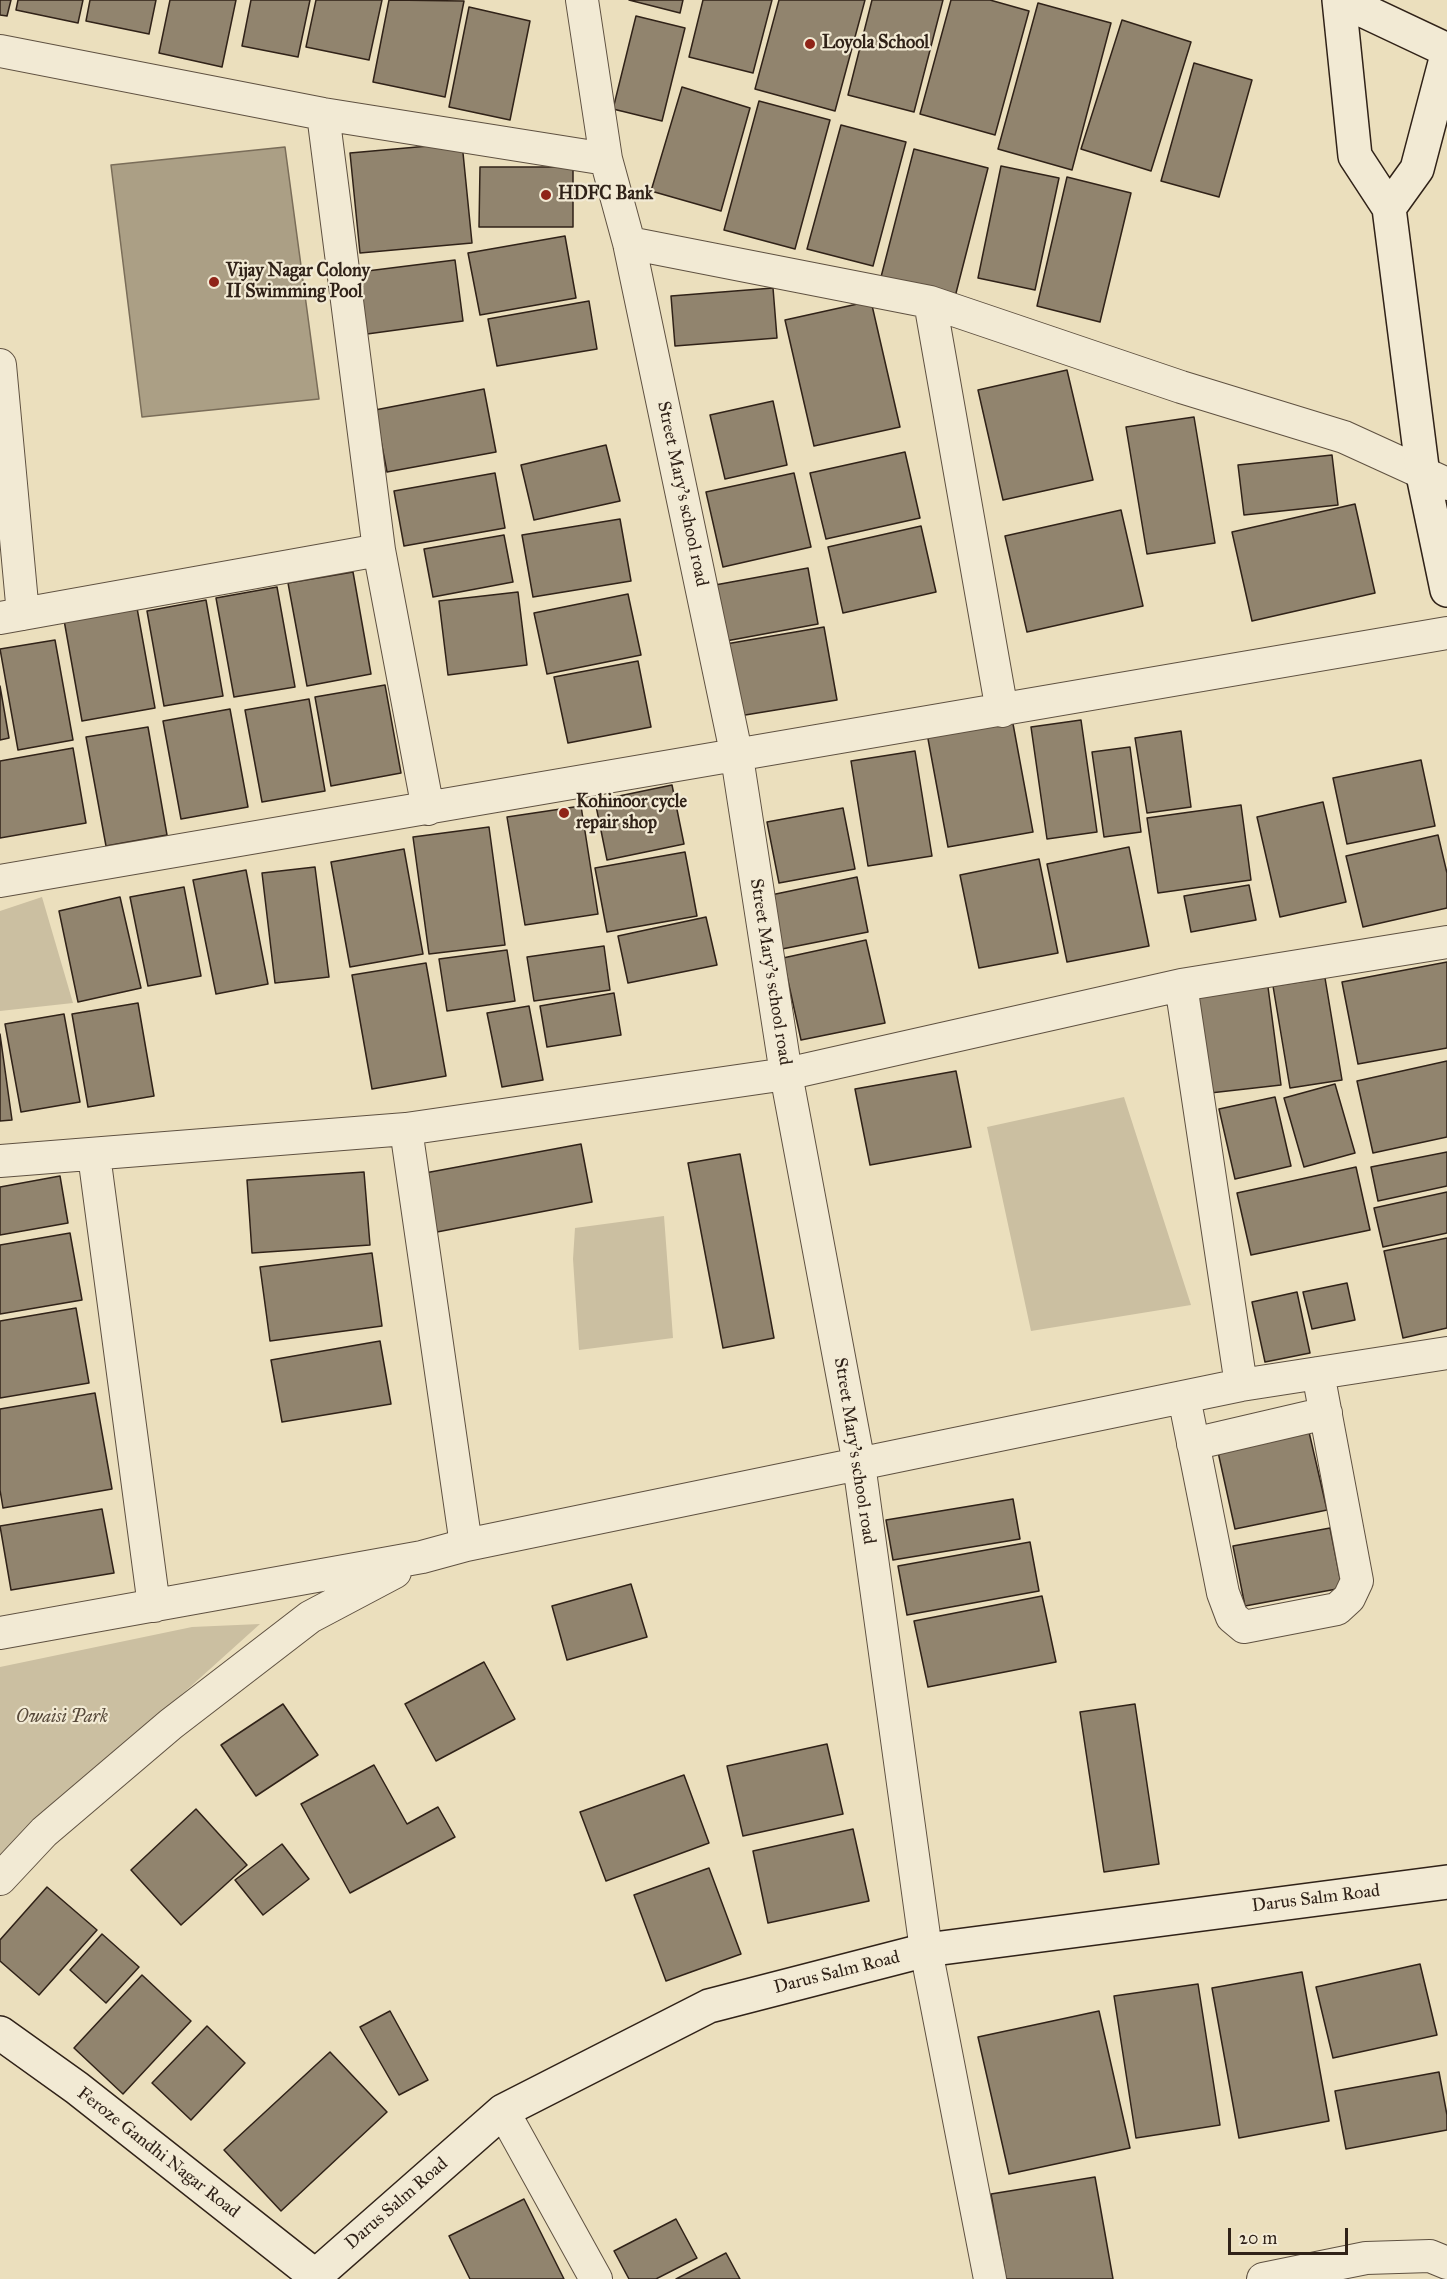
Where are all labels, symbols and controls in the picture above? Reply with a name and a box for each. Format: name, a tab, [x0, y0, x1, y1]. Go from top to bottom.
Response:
place label: Loyola School	[822, 33, 929, 55]
marker: Loyola School	[803, 37, 817, 51]
place label: HDFC Bank	[558, 184, 653, 206]
marker: HDFC Bank	[539, 188, 553, 202]
place label: Vijay Nagar Colony II Swimming Pool	[226, 261, 370, 304]
marker: Vijay Nagar Colony II Swimming Pool	[207, 275, 221, 289]
street label: Street Mary's school road	[652, 399, 712, 589]
place label: Kohinoor cycle repair shop	[576, 792, 687, 834]
marker: Kohinoor cycle repair shop	[557, 806, 571, 820]
street label: Street Mary's school road	[745, 877, 795, 1067]
street label: Street Mary's school road	[829, 1356, 879, 1546]
park label: Owaisi Park	[16, 1707, 108, 1729]
street label: Darus Salm Road	[1251, 1880, 1381, 1918]
street label: Darus Salm Road	[772, 1947, 902, 1999]
street label: Feroze Gandhi Nagar Road	[72, 2083, 244, 2223]
street label: Darus Salm Road	[341, 2154, 453, 2254]
scale bar	[1231, 2216, 1351, 2254]
text: 20 m	[1239, 2227, 1277, 2249]

